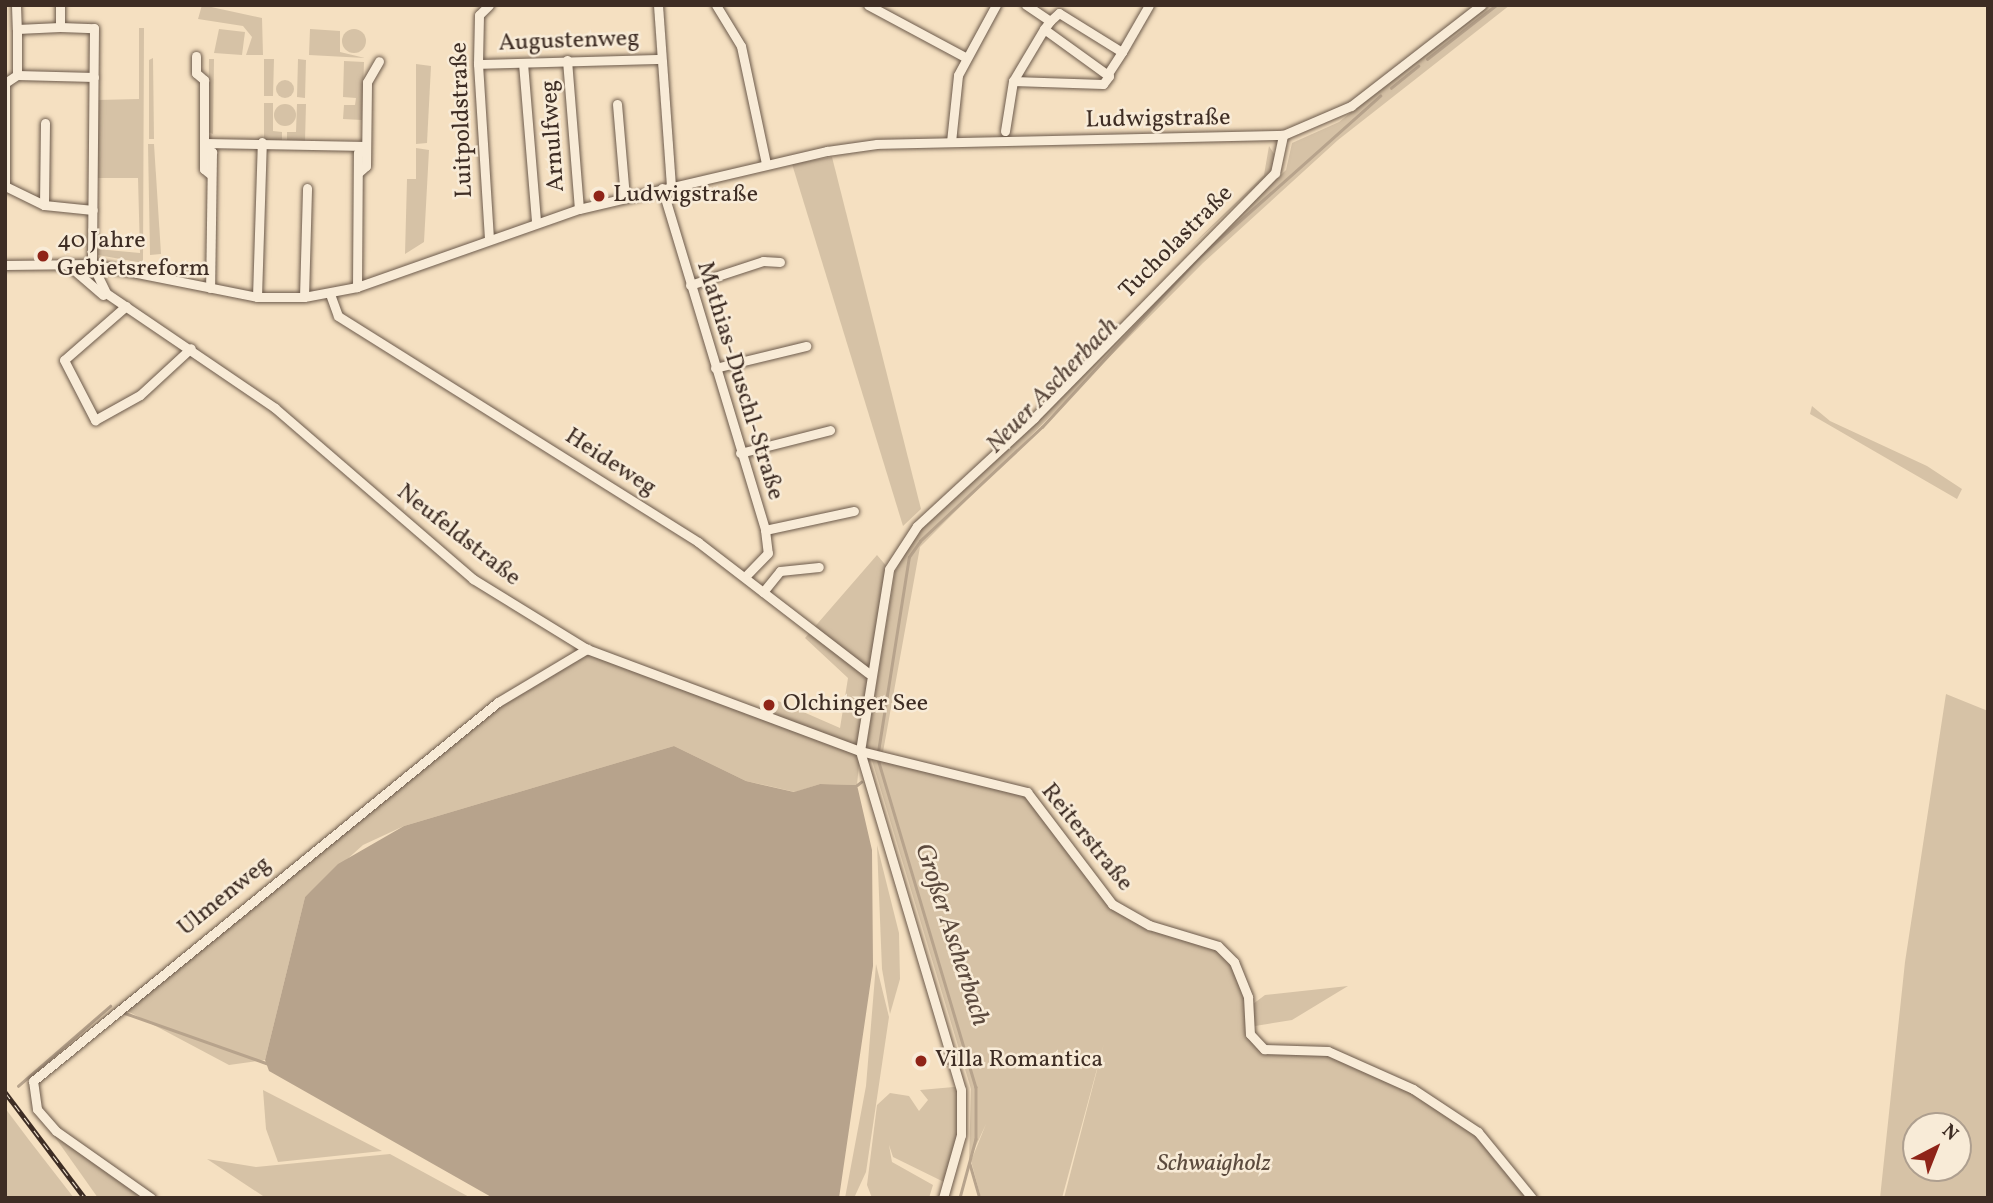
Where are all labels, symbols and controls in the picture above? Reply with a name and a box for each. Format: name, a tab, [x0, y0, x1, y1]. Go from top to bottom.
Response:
street label: Augustenweg	[498, 25, 640, 59]
street label: Luitpoldstraße	[446, 42, 480, 198]
street label: Arnulfweg	[536, 79, 572, 193]
street label: Ludwigstraße	[1085, 104, 1231, 136]
street label: Tucholastraße	[1114, 180, 1240, 306]
place label: Ludwigstraße	[613, 182, 758, 210]
marker: Ludwigstraße	[591, 188, 607, 204]
place label: 40 Jahre Gebietsreform	[57, 228, 210, 284]
marker: 40 Jahre Gebietsreform	[35, 248, 51, 264]
street label: Mathias-Duschl-Straße	[689, 258, 789, 504]
water label: Neuer Ascherbach	[980, 311, 1126, 461]
street label: Heideweg	[559, 423, 661, 503]
street label: Neufeldstraße	[390, 479, 526, 593]
place label: Olchinger See	[783, 691, 928, 719]
marker: Olchinger See	[761, 697, 777, 713]
street label: Reiterstraße	[1034, 778, 1138, 898]
water label: Großer Ascherbach	[907, 840, 995, 1030]
street label: Ulmenweg	[173, 851, 277, 943]
place label: Villa Romantica	[935, 1047, 1103, 1075]
marker: Villa Romantica	[913, 1053, 929, 1069]
north arrow	[1902, 1112, 1972, 1182]
text: N	[1936, 1119, 1964, 1147]
park label: Schwaigholz	[1157, 1151, 1271, 1179]

